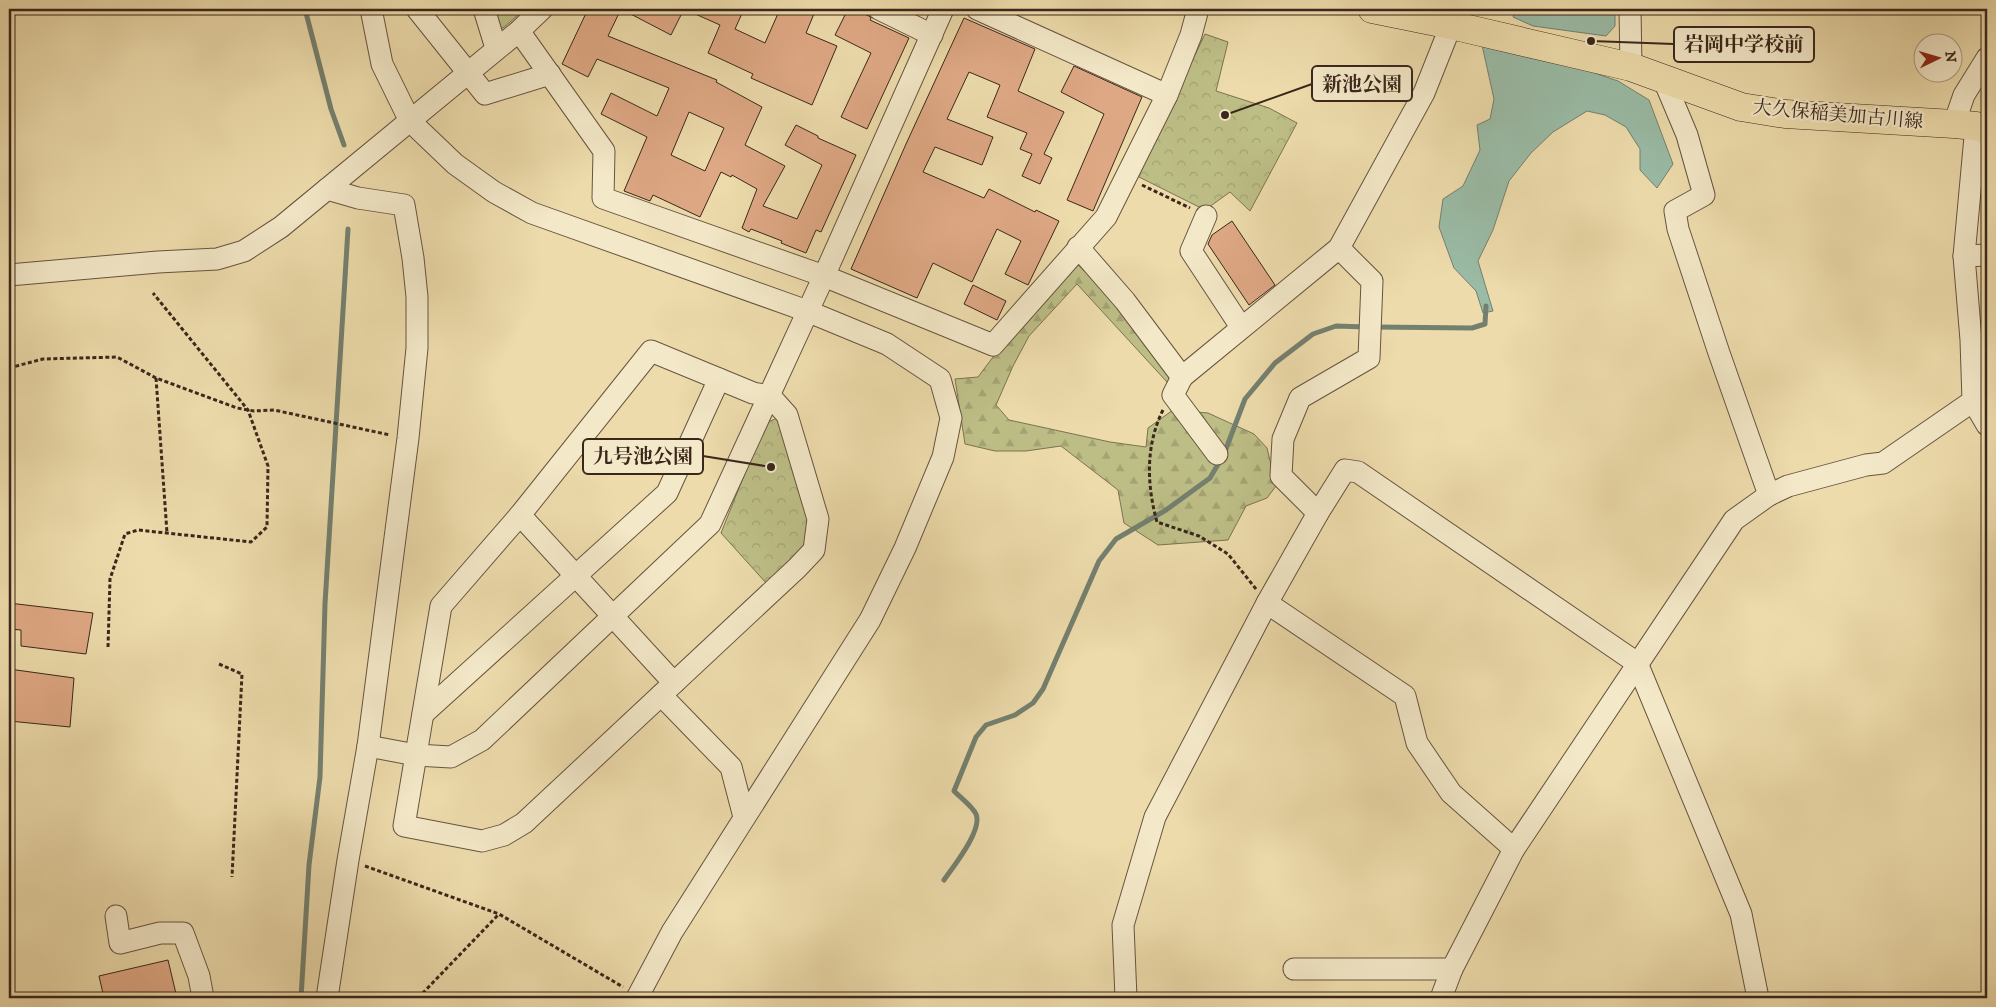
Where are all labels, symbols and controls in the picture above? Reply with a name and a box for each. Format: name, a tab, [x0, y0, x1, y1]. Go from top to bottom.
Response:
callout: 岩岡中学校前	[1674, 27, 1814, 62]
north arrow	[1914, 32, 1964, 82]
text: 岩岡中学校前	[1684, 33, 1804, 58]
text: N	[1940, 50, 1959, 64]
callout: 新池公園	[1312, 66, 1412, 101]
text: 新池公園	[1322, 73, 1402, 98]
street label: 大久保稲美加古川線	[1752, 96, 1924, 134]
callout: 九号池公園	[583, 439, 703, 474]
text: 九号池公園	[593, 445, 693, 470]

